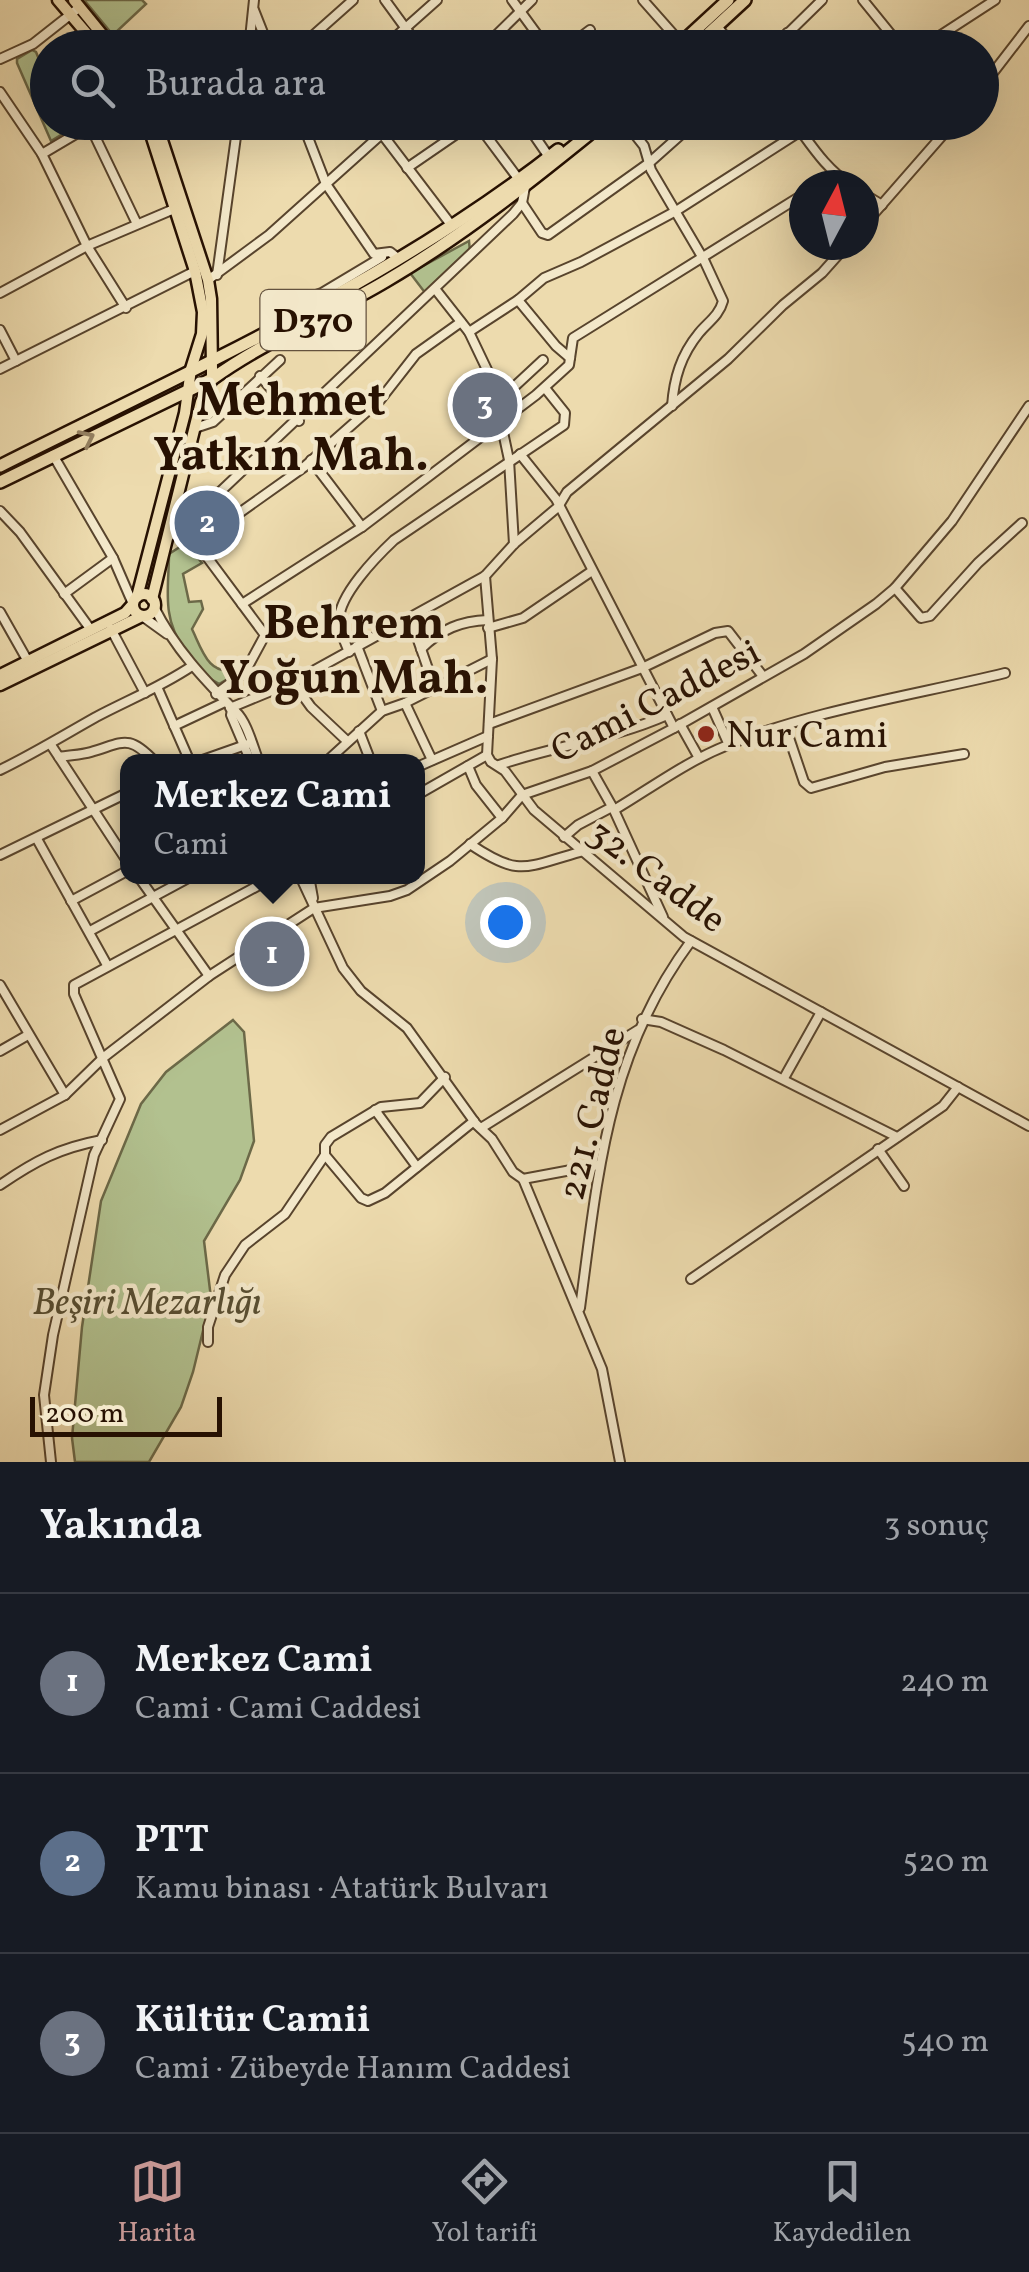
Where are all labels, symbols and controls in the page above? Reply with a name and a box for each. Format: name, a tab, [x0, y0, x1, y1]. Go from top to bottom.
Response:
search box	[30, 30, 999, 140]
icon: search	[65, 58, 120, 113]
text: Burada ara	[145, 59, 327, 112]
north arrow	[789, 170, 879, 260]
road number: D370	[260, 290, 366, 350]
pin: 3	[452, 368, 518, 442]
district label: Mehmet Yatkın Mah.	[153, 369, 429, 491]
one-way arrow	[77, 430, 95, 450]
pin: 2	[174, 486, 240, 560]
district label: Behrem Yoğun Mah.	[220, 592, 488, 714]
street label: Cami Caddesi	[543, 628, 771, 779]
place label: Nur Cami	[726, 711, 888, 764]
marker: Nur Cami	[695, 723, 717, 745]
popup	[120, 754, 425, 884]
text: Merkez Cami	[154, 771, 391, 824]
street label: 32. Cadde	[576, 808, 736, 947]
text: Cami	[154, 824, 228, 868]
your location	[480, 897, 531, 948]
pin: 1	[240, 916, 304, 992]
street label: 221. Cadde	[547, 1022, 641, 1206]
park label: Beşiri Mezarlığı	[33, 1278, 261, 1331]
scale bar	[30, 1392, 222, 1436]
text: 200 m	[45, 1395, 124, 1434]
text: Yakında	[40, 1498, 203, 1557]
text: 3 sonuç	[884, 1505, 989, 1549]
text: Merkez Cami	[135, 1635, 373, 1688]
text: 1	[66, 1661, 79, 1705]
text: 240 m	[900, 1661, 989, 1705]
text: Cami · Cami Caddesi	[135, 1688, 421, 1732]
text: PTT	[135, 1815, 209, 1868]
text: 2	[64, 1841, 81, 1885]
text: 520 m	[903, 1841, 989, 1885]
text: Kamu binası · Atatürk Bulvarı	[135, 1868, 549, 1912]
text: Kültür Camii	[135, 1995, 371, 2048]
text: 3	[64, 2021, 81, 2065]
text: 540 m	[901, 2021, 989, 2065]
text: Cami · Zübeyde Hanım Caddesi	[135, 2048, 571, 2092]
tab: Harita	[118, 2154, 197, 2253]
tab: Yol tarifi	[432, 2154, 538, 2253]
tab: Kaydedilen	[773, 2154, 911, 2253]

